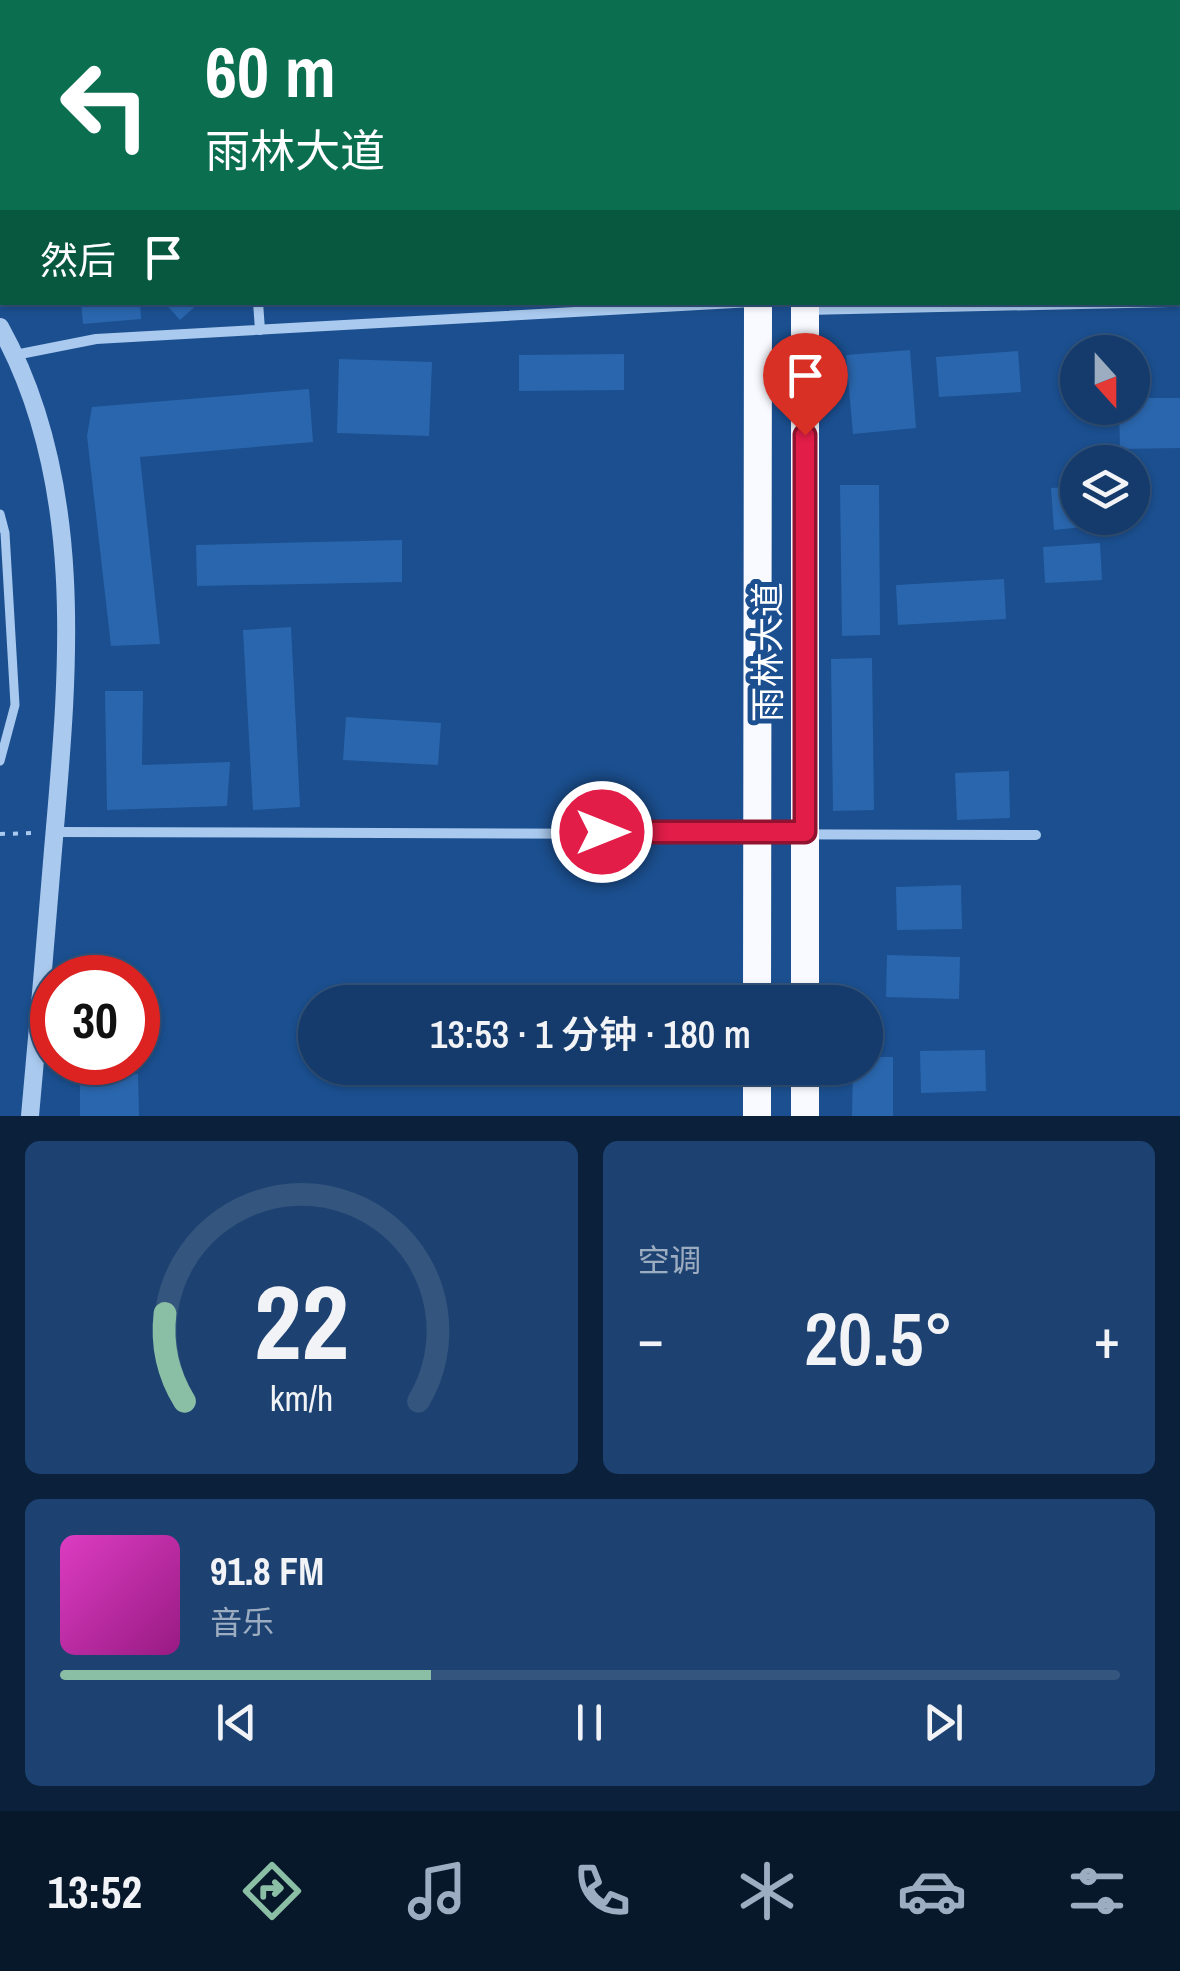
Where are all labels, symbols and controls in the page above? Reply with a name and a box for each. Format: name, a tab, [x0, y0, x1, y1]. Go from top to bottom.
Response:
text: 60 m	[205, 25, 336, 119]
icon: left	[40, 40, 170, 170]
text: 雨林大道	[205, 120, 385, 181]
icon: arrive	[136, 230, 191, 285]
text: 然后	[40, 235, 116, 286]
pin	[763, 333, 848, 436]
north arrow	[1060, 335, 1150, 425]
map controls	[1060, 335, 1150, 535]
icon: arrive	[778, 348, 833, 403]
button: layers	[1060, 445, 1150, 535]
street label: 雨林大道	[744, 582, 791, 722]
position arrow	[550, 780, 654, 884]
speed limit sign: 30	[30, 955, 160, 1085]
text: 13:53 · 1 分钟 · 180 m	[430, 1009, 751, 1060]
text: 空调	[638, 1239, 702, 1282]
text: 22	[254, 1251, 349, 1391]
text: 20.5°	[804, 1287, 954, 1388]
text: −	[638, 1301, 664, 1375]
text: +	[1094, 1301, 1120, 1375]
text: km/h	[269, 1374, 333, 1422]
text: 91.8 FM	[210, 1546, 324, 1597]
text: 音乐	[210, 1601, 274, 1644]
icon: previous	[209, 1695, 264, 1750]
icon: pause	[562, 1695, 617, 1750]
icon: next	[916, 1695, 971, 1750]
icon: directions	[237, 1856, 307, 1926]
icon: music	[402, 1856, 472, 1926]
icon: phone	[567, 1856, 637, 1926]
icon: climate	[732, 1856, 802, 1926]
icon: car	[897, 1856, 967, 1926]
icon: filters	[1062, 1856, 1132, 1926]
text: 13:52	[48, 1861, 142, 1922]

